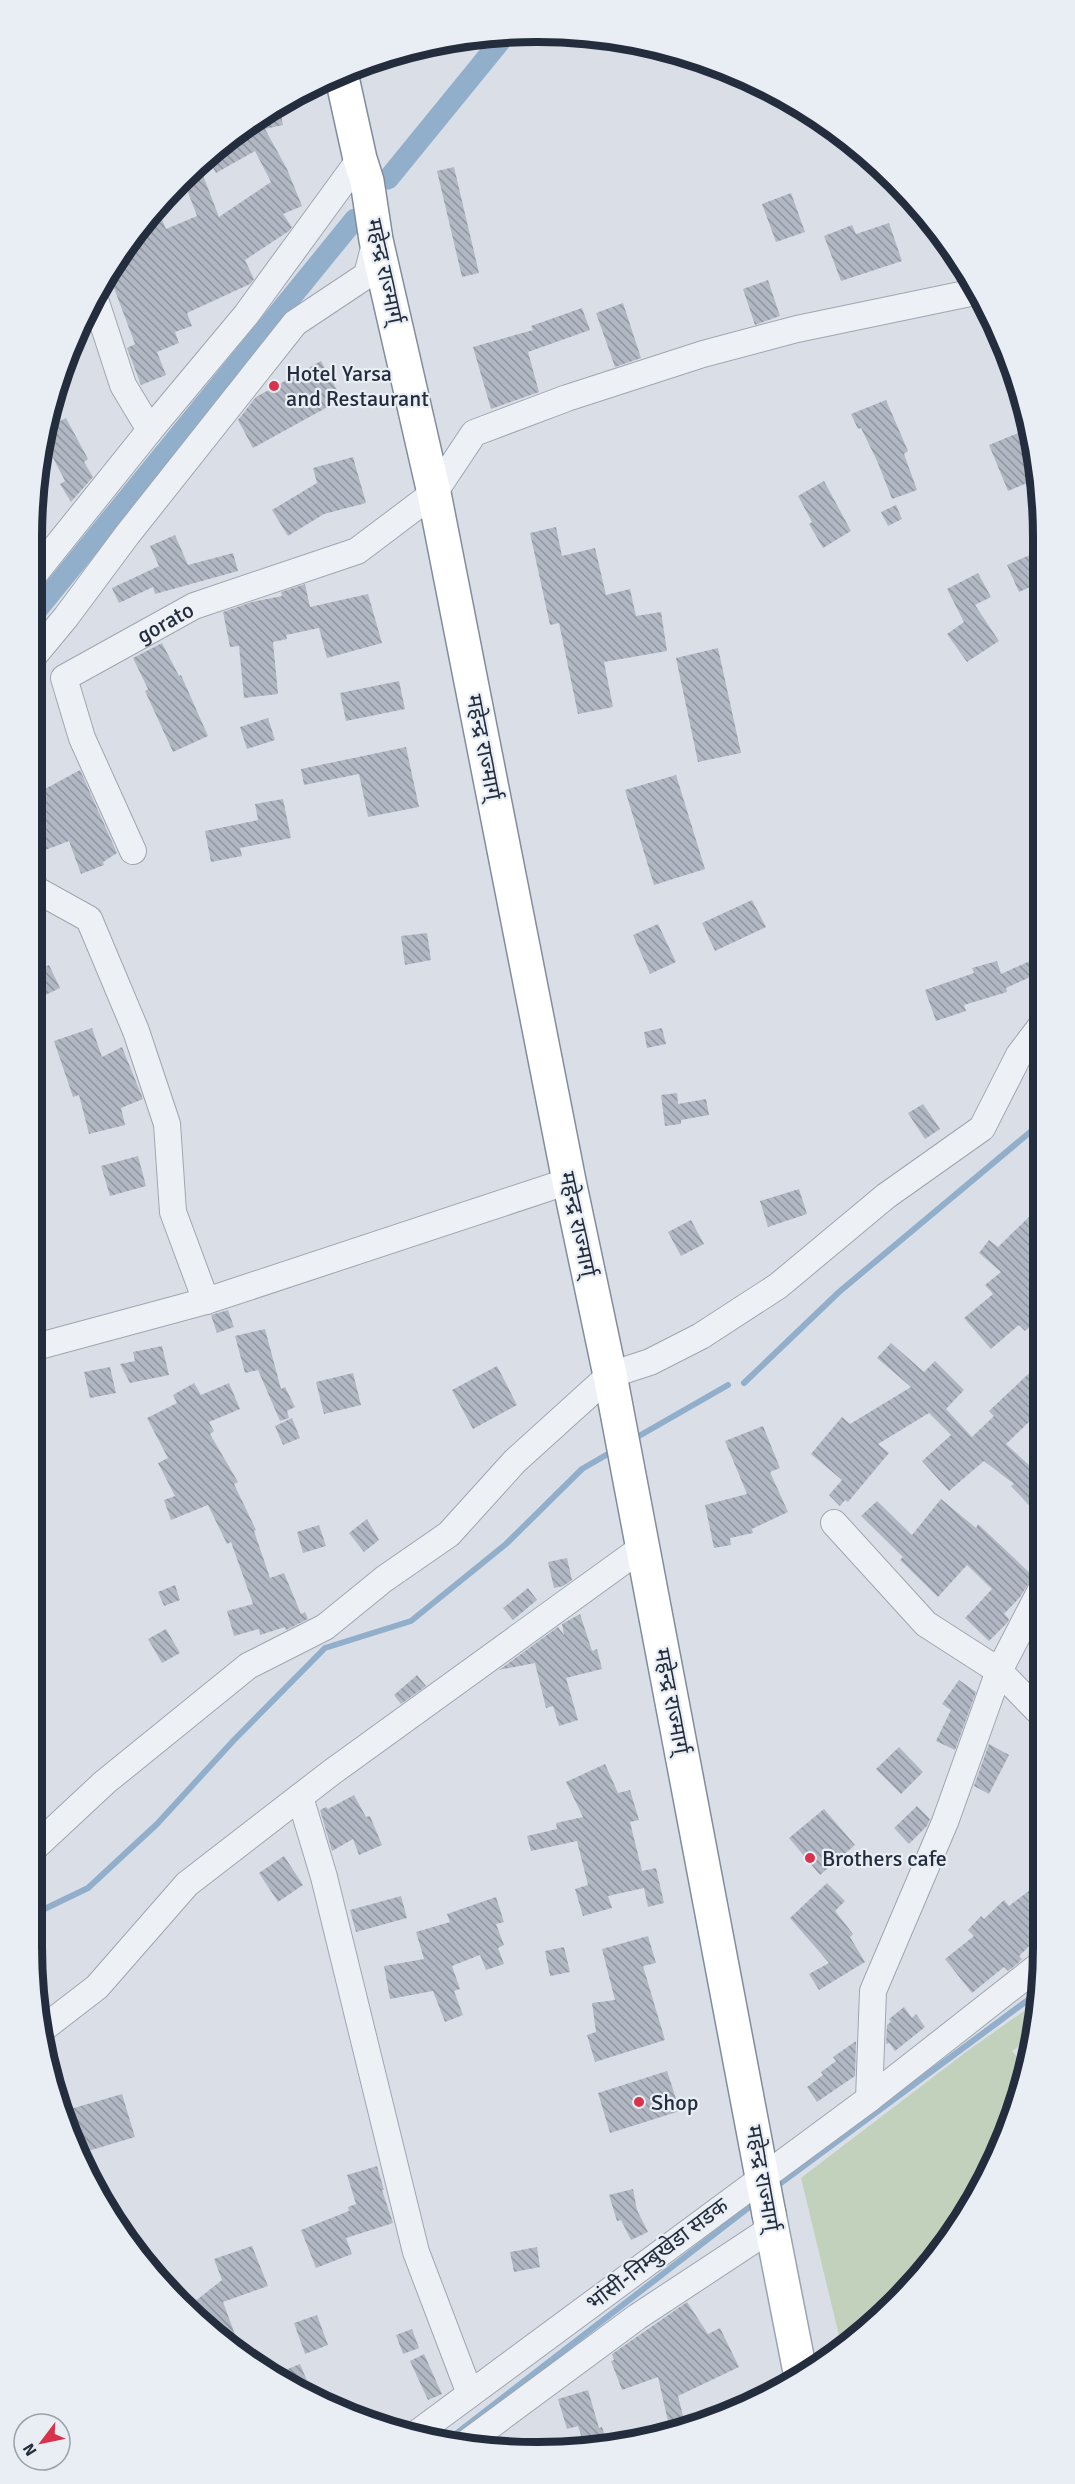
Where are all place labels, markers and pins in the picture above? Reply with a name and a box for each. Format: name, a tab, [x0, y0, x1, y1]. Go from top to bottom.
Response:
place label: Hotel Yarsa and Restaurant	[286, 360, 429, 412]
marker: Hotel Yarsa and Restaurant	[267, 379, 281, 393]
place label: Brothers cafe	[822, 1845, 947, 1872]
marker: Brothers cafe	[803, 1851, 817, 1865]
place label: Shop	[651, 2089, 698, 2116]
marker: Shop	[632, 2095, 646, 2109]

